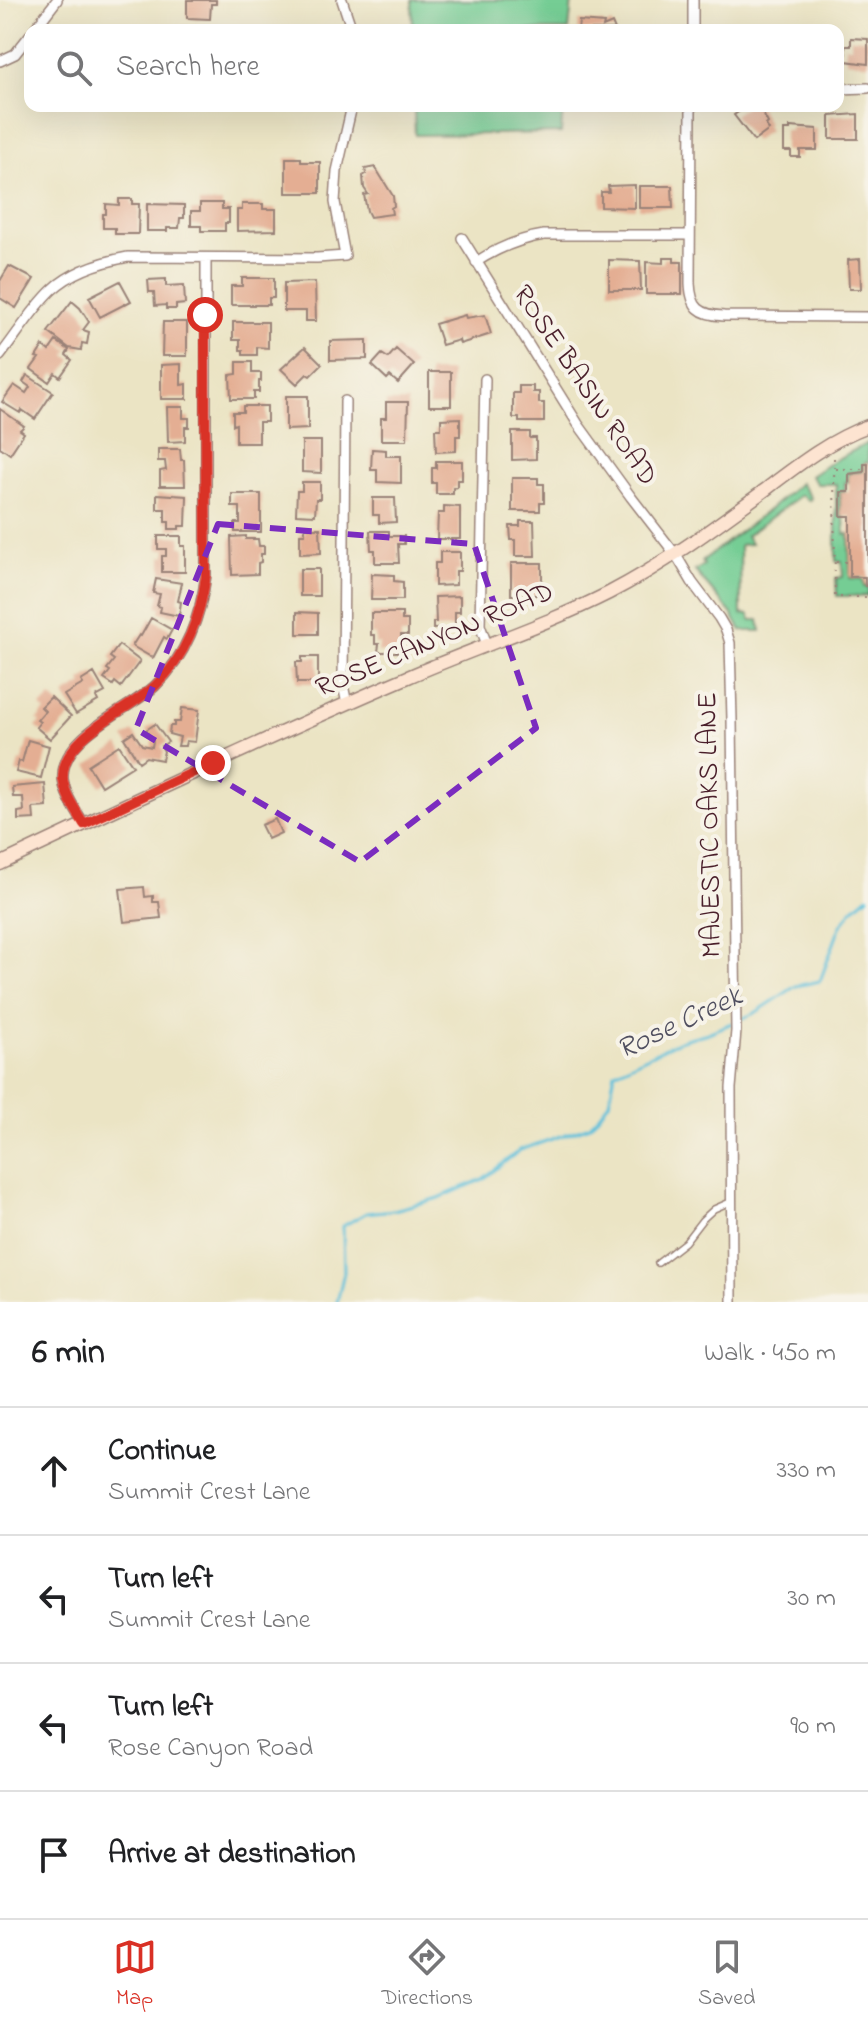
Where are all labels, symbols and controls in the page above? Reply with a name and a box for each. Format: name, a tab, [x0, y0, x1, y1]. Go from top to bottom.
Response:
search box	[24, 24, 844, 112]
icon: search	[52, 46, 96, 90]
text: Search here	[116, 46, 260, 90]
street label: ROSE BASIN ROAD	[501, 277, 667, 495]
route start	[187, 297, 223, 333]
street label: ROSE CANYON ROAD	[310, 572, 560, 710]
street label: MAJESTIC OAKS LANE	[688, 692, 734, 958]
route end	[195, 745, 231, 781]
water label: Rose Creek	[610, 975, 752, 1072]
text: 6 min	[32, 1329, 105, 1379]
text: Walk · 450 m	[704, 1335, 836, 1373]
text: Continue	[108, 1430, 216, 1474]
icon: ahead	[32, 1449, 76, 1493]
text: 330 m	[777, 1452, 836, 1490]
text: Summit Crest Lane	[108, 1474, 310, 1512]
text: Turn left	[108, 1558, 213, 1602]
icon: left	[32, 1577, 76, 1621]
text: 30 m	[787, 1580, 836, 1618]
text: Summit Crest Lane	[108, 1602, 310, 1640]
text: Turn left	[108, 1686, 213, 1730]
icon: left	[32, 1705, 76, 1749]
text: 90 m	[790, 1708, 836, 1746]
text: Rose Canyon Road	[108, 1730, 313, 1768]
icon: arrive	[32, 1833, 76, 1877]
text: Arrive at destination	[108, 1833, 356, 1877]
tab: Map	[113, 1935, 157, 2015]
tab: Directions	[382, 1935, 473, 2015]
tab: Saved	[698, 1935, 755, 2015]

